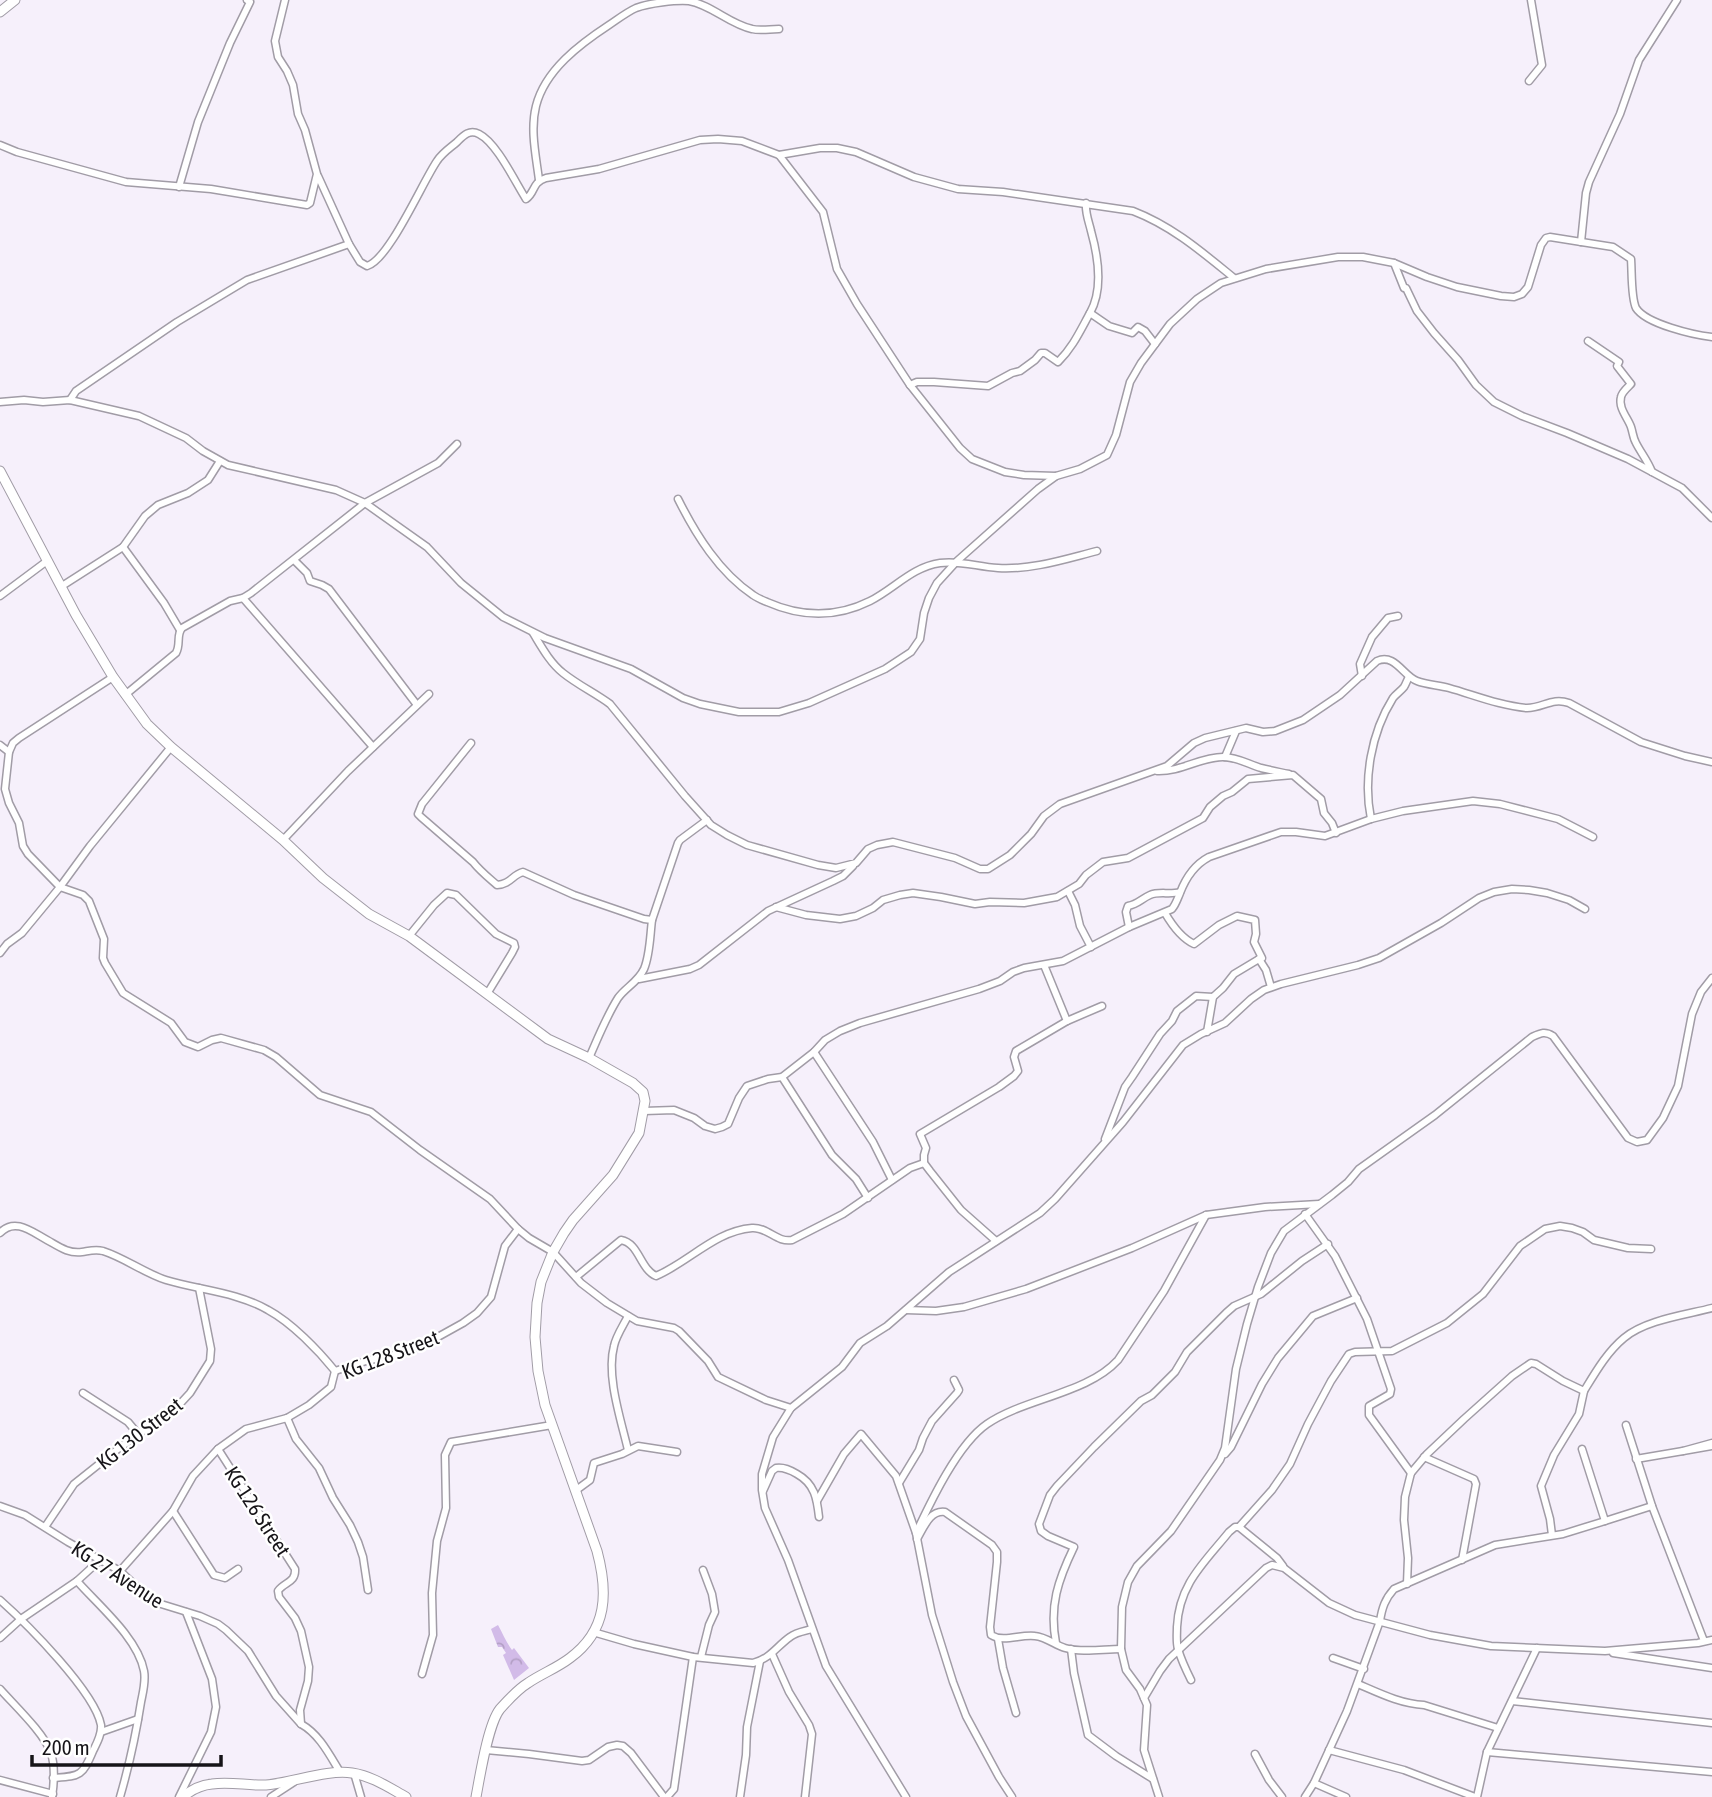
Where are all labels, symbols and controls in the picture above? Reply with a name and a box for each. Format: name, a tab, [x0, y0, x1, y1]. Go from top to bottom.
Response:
street label: KG 128 Street	[338, 1324, 442, 1384]
street label: KG 130 Street	[91, 1392, 187, 1474]
street label: KG 126 Street	[220, 1462, 296, 1560]
street label: KG 27 Avenue	[68, 1535, 168, 1613]
scale bar	[32, 1724, 220, 1768]
text: 200 m	[42, 1735, 90, 1759]

